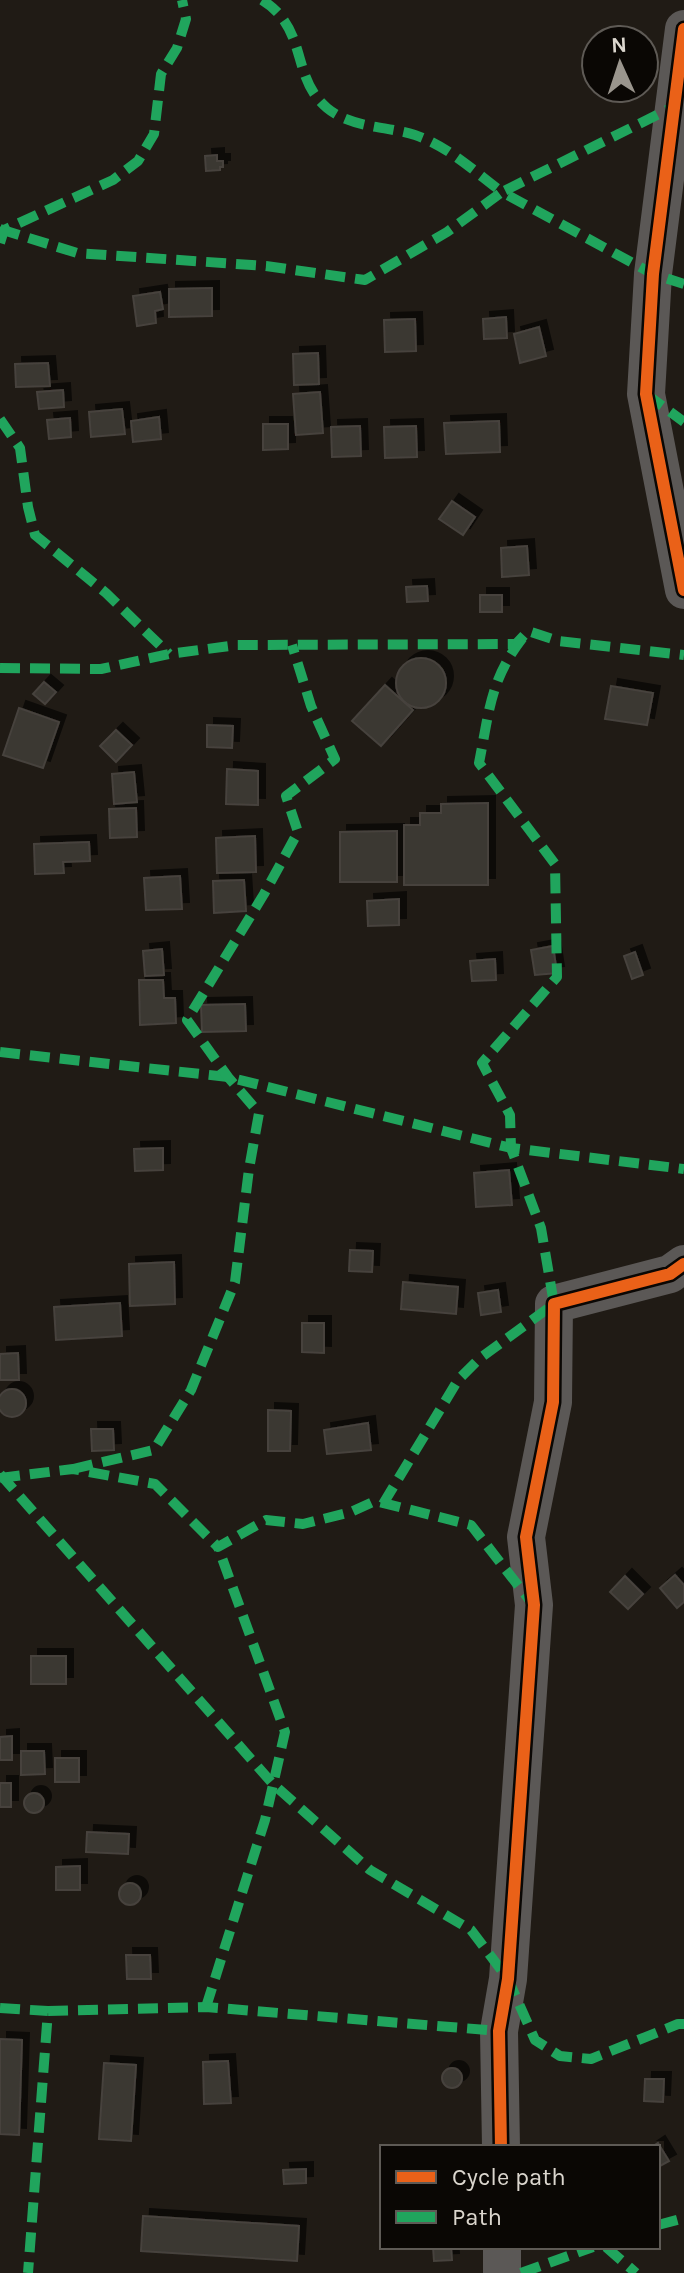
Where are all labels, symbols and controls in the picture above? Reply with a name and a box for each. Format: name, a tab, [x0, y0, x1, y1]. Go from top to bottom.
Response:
north arrow	[580, 24, 660, 104]
text: N	[610, 32, 628, 58]
legend	[380, 2145, 660, 2249]
text: Cycle path	[452, 2163, 566, 2191]
text: Path	[452, 2203, 502, 2231]

